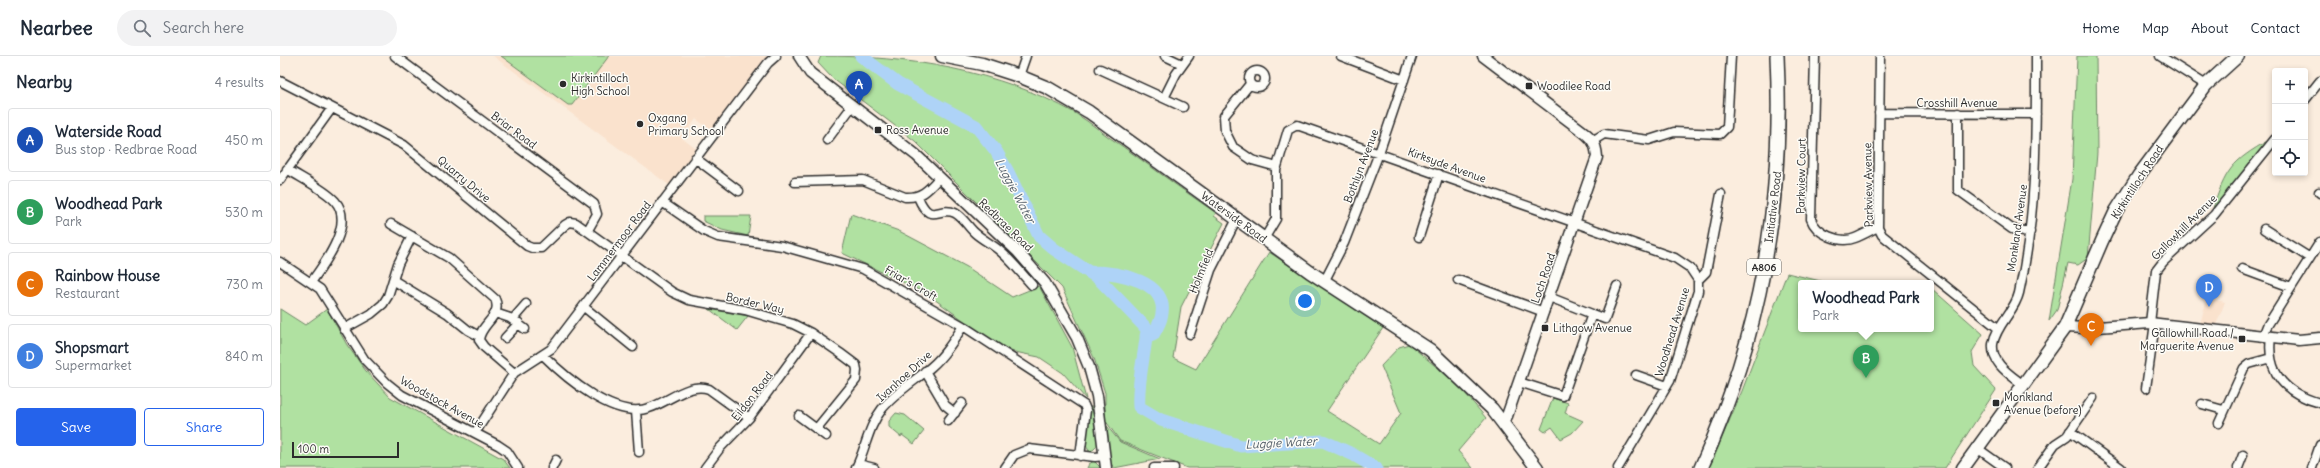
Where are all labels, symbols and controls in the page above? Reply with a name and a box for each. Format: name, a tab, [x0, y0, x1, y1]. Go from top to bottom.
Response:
search box	[117, 10, 397, 46]
text: Nearbee	[20, 16, 93, 40]
icon: search	[131, 17, 153, 39]
text: Search here	[163, 18, 244, 37]
text: Home	[2082, 19, 2120, 37]
text: Map	[2142, 19, 2169, 37]
text: About	[2191, 19, 2229, 37]
text: Contact	[2251, 19, 2300, 37]
map controls	[2272, 68, 2308, 176]
button: +	[2272, 68, 2308, 104]
text: Nearby	[16, 71, 72, 93]
place label: Kirkintilloch High School	[571, 71, 629, 98]
pin: A	[846, 71, 872, 104]
text: 4 results	[215, 74, 264, 91]
marker: Kirkintilloch High School	[558, 79, 568, 89]
place label: Woodilee Road	[1537, 79, 1611, 93]
marker: Woodilee Road	[1524, 81, 1534, 91]
street label: Crosshill Avenue	[1917, 96, 1998, 110]
button: −	[2272, 104, 2308, 140]
street label: Briar Road	[488, 108, 540, 152]
place label: Oxgang Primary School	[648, 111, 724, 138]
marker: Oxgang Primary School	[635, 119, 645, 129]
text: Waterside Road	[55, 122, 162, 141]
place label: Ross Avenue	[886, 123, 949, 137]
marker: Ross Avenue	[873, 125, 883, 135]
street label: Bothlyn Avenue	[1340, 127, 1382, 205]
text: A	[26, 132, 34, 149]
text: 450 m	[225, 132, 263, 149]
street label: Parkview Court	[1793, 138, 1809, 214]
button: locate	[2272, 140, 2308, 176]
text: Bus stop · Redbrae Road	[55, 141, 197, 158]
street label: Kirkintilloch Road	[2108, 142, 2167, 222]
street label: Parkview Avenue	[1860, 143, 1876, 227]
street label: Kirksyde Avenue	[1406, 144, 1488, 186]
street label: Quarry Drive	[435, 153, 493, 205]
water label: Luggie Water	[992, 156, 1040, 228]
street label: Initiative Road	[1762, 170, 1784, 244]
street label: Monkland Avenue	[2004, 183, 2030, 273]
street label: Waterside Road	[1198, 188, 1270, 246]
street label: Gallowhill Avenue	[2148, 191, 2220, 263]
text: Woodhead Park	[55, 194, 162, 213]
street label: Redbrae Road	[976, 196, 1036, 255]
street label: Lammermoor Road	[584, 198, 654, 284]
text: B	[26, 204, 34, 221]
text: 530 m	[225, 204, 263, 221]
text: Park	[55, 213, 82, 230]
street label: Holmfield	[1186, 246, 1217, 295]
street label: Loch Road	[1528, 250, 1558, 305]
road number: A806	[1747, 259, 1781, 275]
street label: Friar's Croft	[882, 262, 940, 304]
text: Rainbow House	[55, 266, 160, 285]
pin: D	[2196, 274, 2222, 307]
text: C	[26, 276, 34, 293]
text: 730 m	[226, 276, 263, 293]
popup	[1798, 280, 1934, 332]
text: Restaurant	[55, 285, 120, 302]
street label: Woodhead Avenue	[1652, 285, 1692, 378]
text: Woodhead Park	[1812, 288, 1920, 307]
street label: Border Way	[725, 290, 785, 316]
your location	[1295, 291, 1315, 311]
text: Park	[1812, 307, 1839, 324]
pin: C	[2078, 313, 2104, 346]
place label: Lithgow Avenue	[1553, 321, 1632, 335]
marker: Lithgow Avenue	[1540, 323, 1550, 333]
place label: Gallowhill Road / Marguerite Avenue	[2140, 326, 2234, 353]
marker: Gallowhill Road / Marguerite Avenue	[2237, 334, 2247, 344]
text: Shopsmart	[55, 338, 129, 357]
pin: B	[1853, 345, 1879, 378]
text: D	[25, 348, 35, 365]
text: 840 m	[225, 348, 263, 365]
street label: Ivanhoe Drive	[874, 348, 935, 404]
text: Supermarket	[55, 357, 132, 374]
street label: Eildon Road	[728, 368, 776, 423]
street label: Woodstock Avenue	[397, 373, 487, 431]
place label: Monkland Avenue (before)	[2004, 390, 2082, 417]
marker: Monkland Avenue (before)	[1991, 398, 2001, 408]
button: Save	[16, 408, 136, 446]
button: Share	[144, 408, 264, 446]
water label: Luggie Water	[1245, 433, 1319, 452]
scale bar	[292, 440, 399, 459]
text: 100 m	[298, 442, 329, 456]

